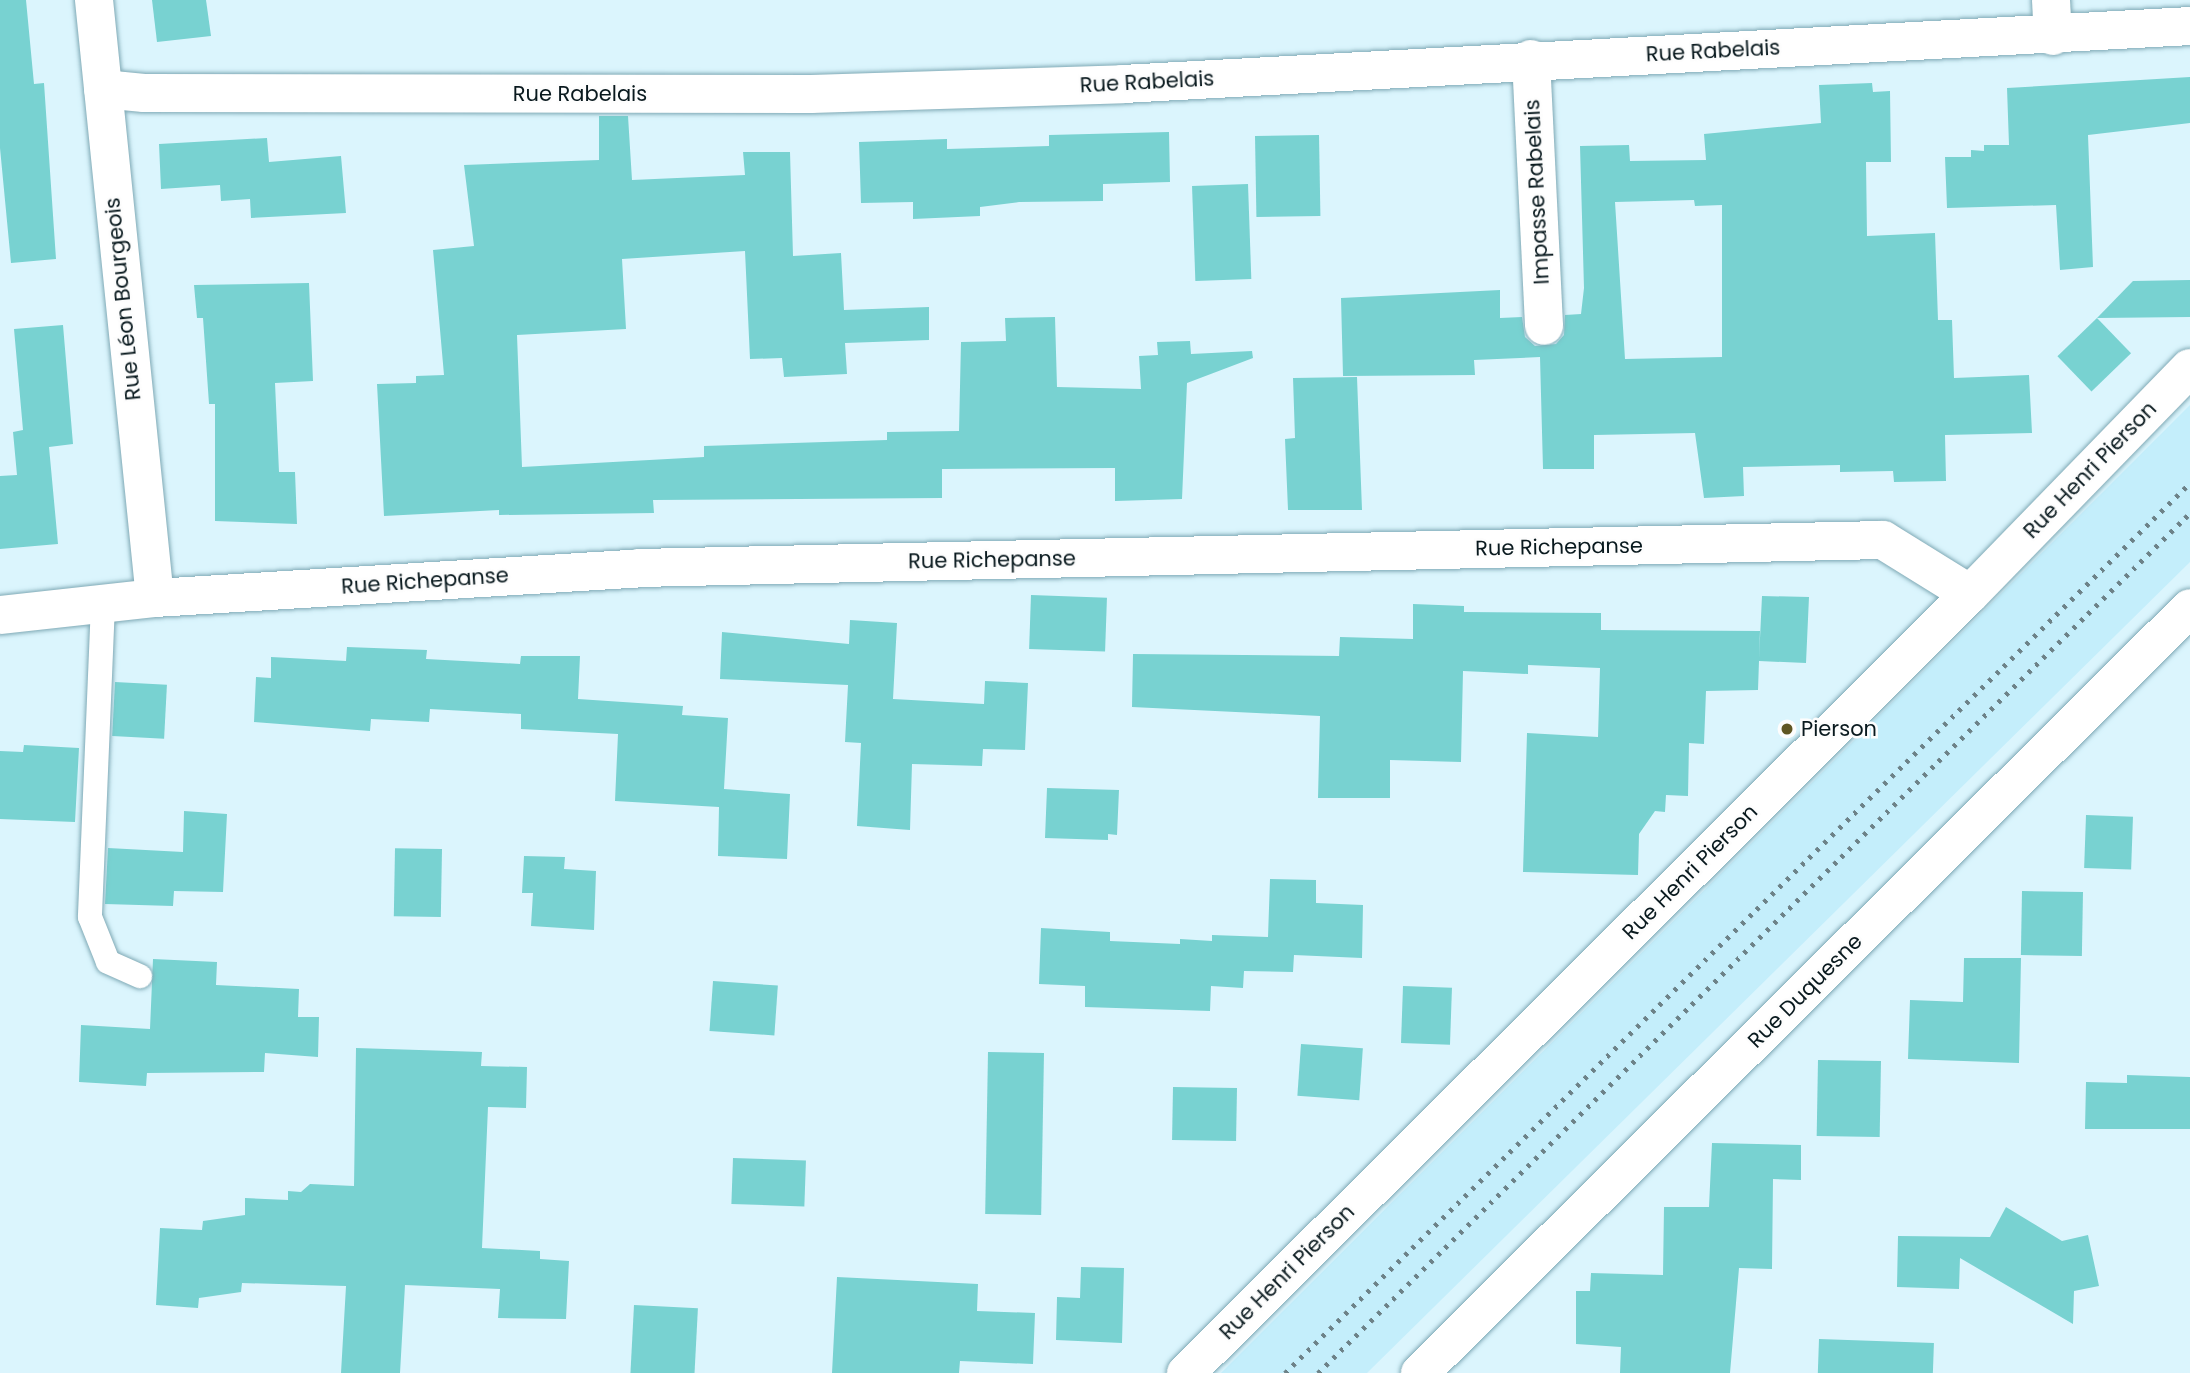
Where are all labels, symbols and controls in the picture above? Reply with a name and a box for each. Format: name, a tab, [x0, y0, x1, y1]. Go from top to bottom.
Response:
street label: Rue Rabelais	[1645, 35, 1781, 67]
street label: Rue Rabelais	[1079, 66, 1215, 98]
street label: Rue Rabelais	[513, 81, 647, 107]
street label: Impasse Rabelais	[1520, 99, 1554, 285]
street label: Rue Léon Bourgeois	[100, 196, 146, 402]
street label: Rue Henri Pierson	[2018, 396, 2162, 544]
street label: Rue Richepanse	[1475, 533, 1643, 561]
street label: Rue Richepanse	[908, 546, 1076, 574]
street label: Rue Richepanse	[340, 563, 510, 599]
place label: Pierson	[1801, 716, 1877, 742]
marker: Pierson	[1779, 721, 1795, 737]
street label: Rue Henri Pierson	[1617, 799, 1763, 945]
street label: Rue Duquesne	[1743, 929, 1867, 1053]
street label: Rue Henri Pierson	[1214, 1199, 1360, 1345]

